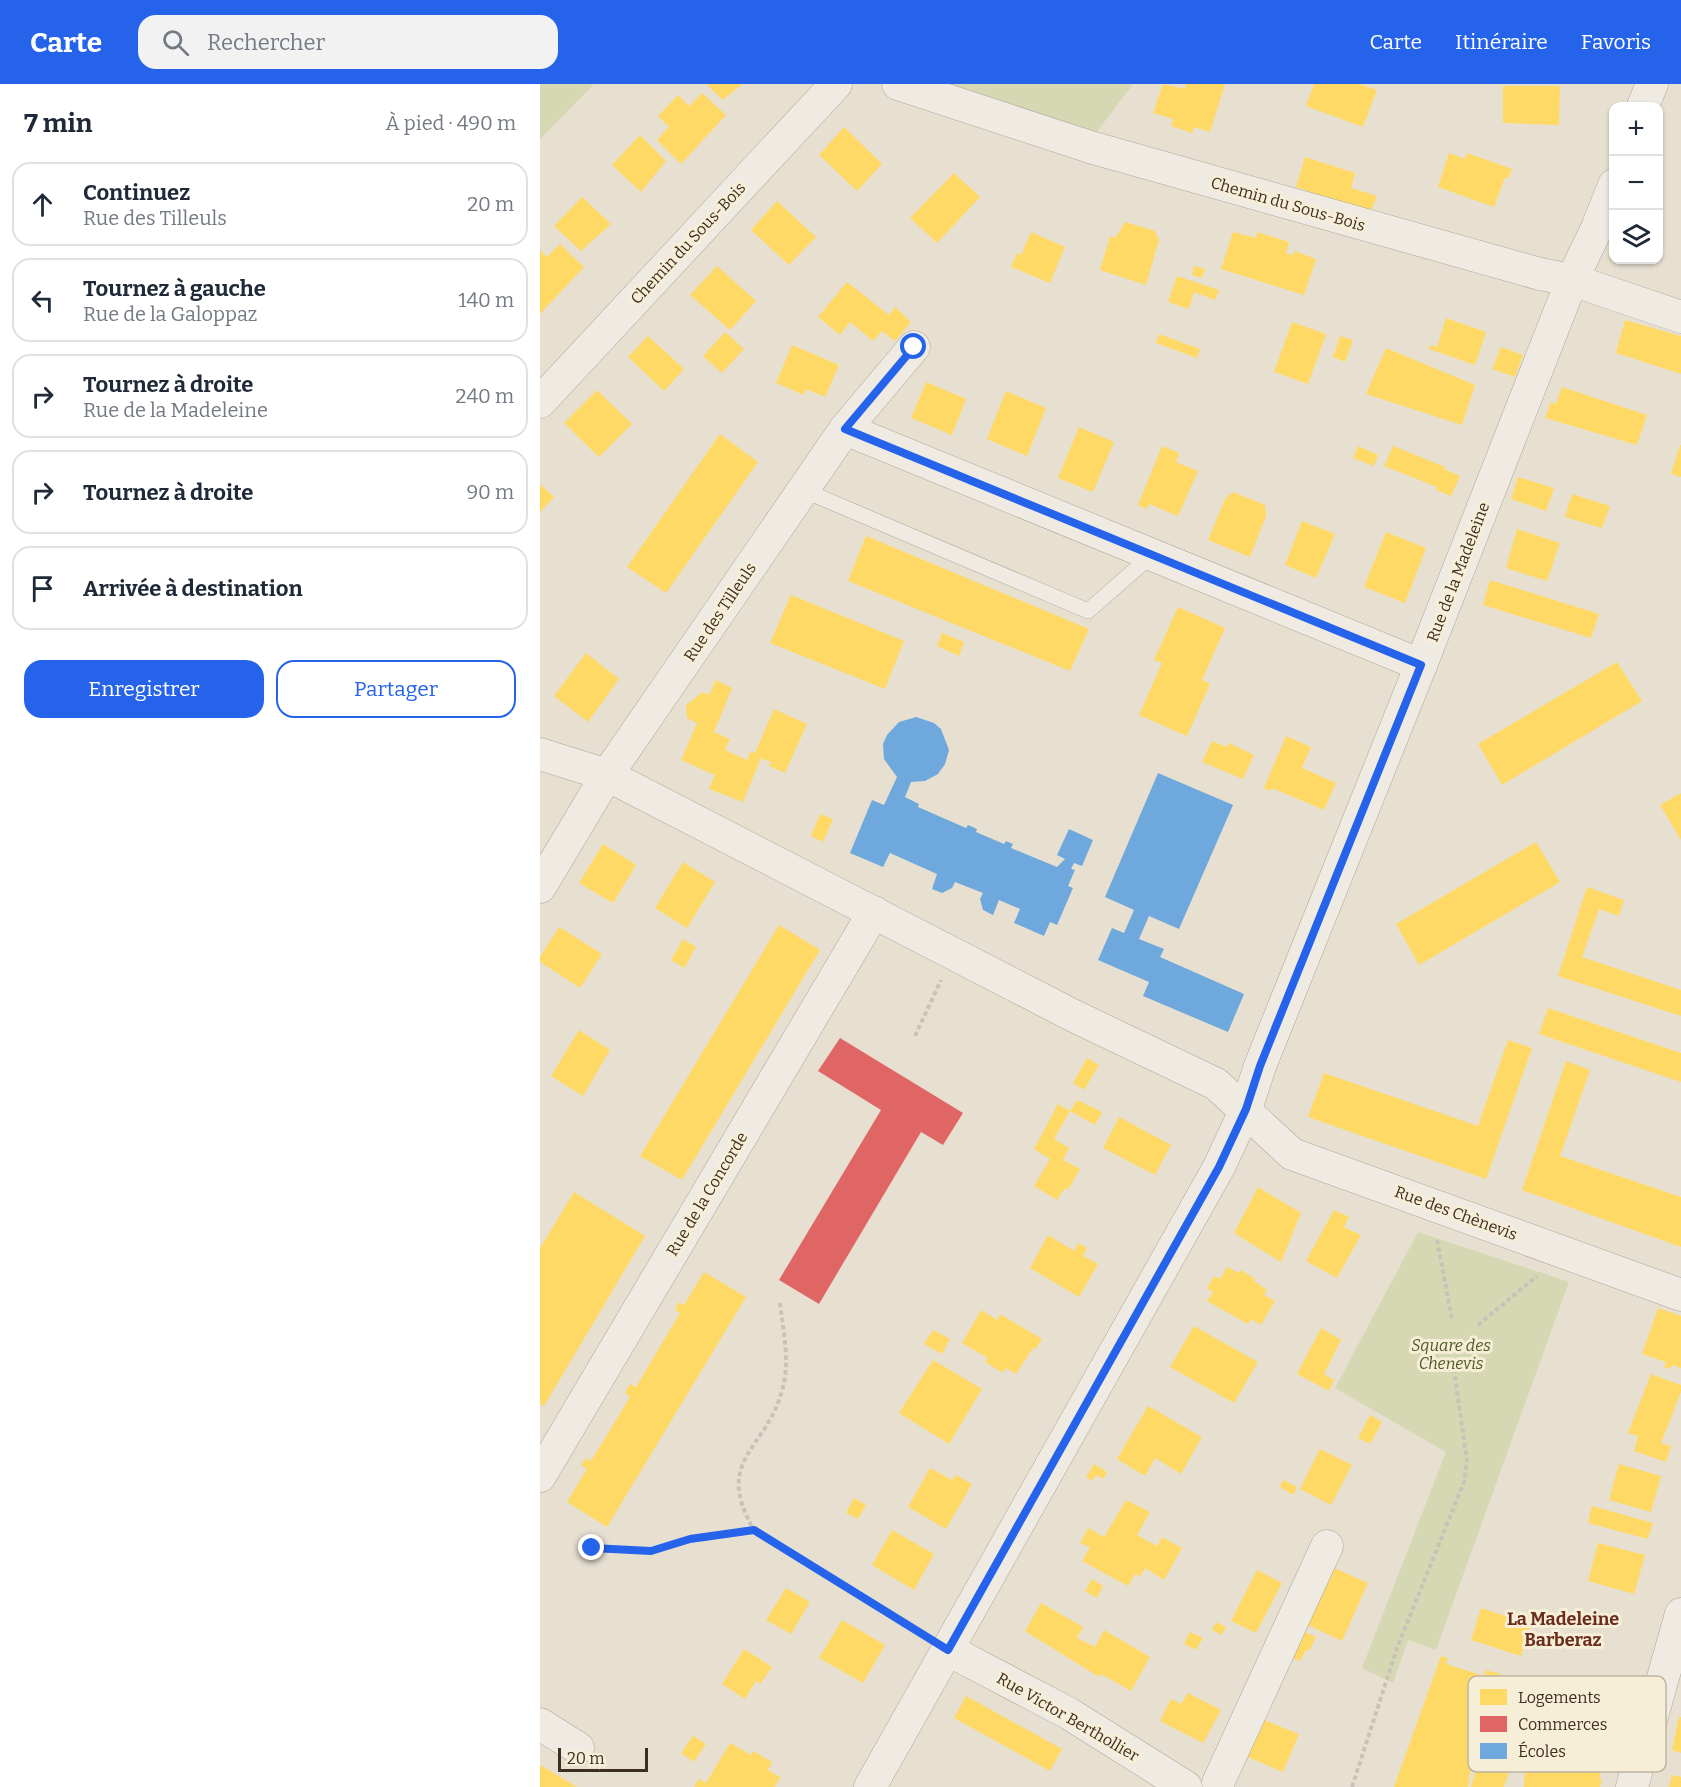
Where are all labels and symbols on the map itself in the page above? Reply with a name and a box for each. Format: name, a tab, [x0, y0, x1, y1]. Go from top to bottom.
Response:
street label: Chemin du Sous-Bois	[1209, 173, 1367, 235]
street label: Chemin du Sous-Bois	[627, 178, 749, 308]
route start	[900, 333, 926, 359]
street label: Rue de la Madeleine	[1423, 500, 1493, 644]
street label: Rue des Tilleuls	[680, 559, 760, 665]
street label: Rue de la Concorde	[662, 1129, 752, 1259]
street label: Rue des Chènevis	[1392, 1182, 1520, 1244]
park label: Square des Chenevis	[1411, 1336, 1491, 1373]
route end	[578, 1534, 604, 1560]
district label: La Madeleine Barberaz	[1507, 1608, 1619, 1651]
street label: Rue Victor Berthollier	[994, 1669, 1142, 1765]
legend	[1468, 1676, 1666, 1772]
text: Logements	[1518, 1688, 1601, 1707]
text: Commerces	[1518, 1715, 1607, 1734]
text: Écoles	[1518, 1741, 1566, 1761]
scale bar	[558, 1745, 648, 1772]

